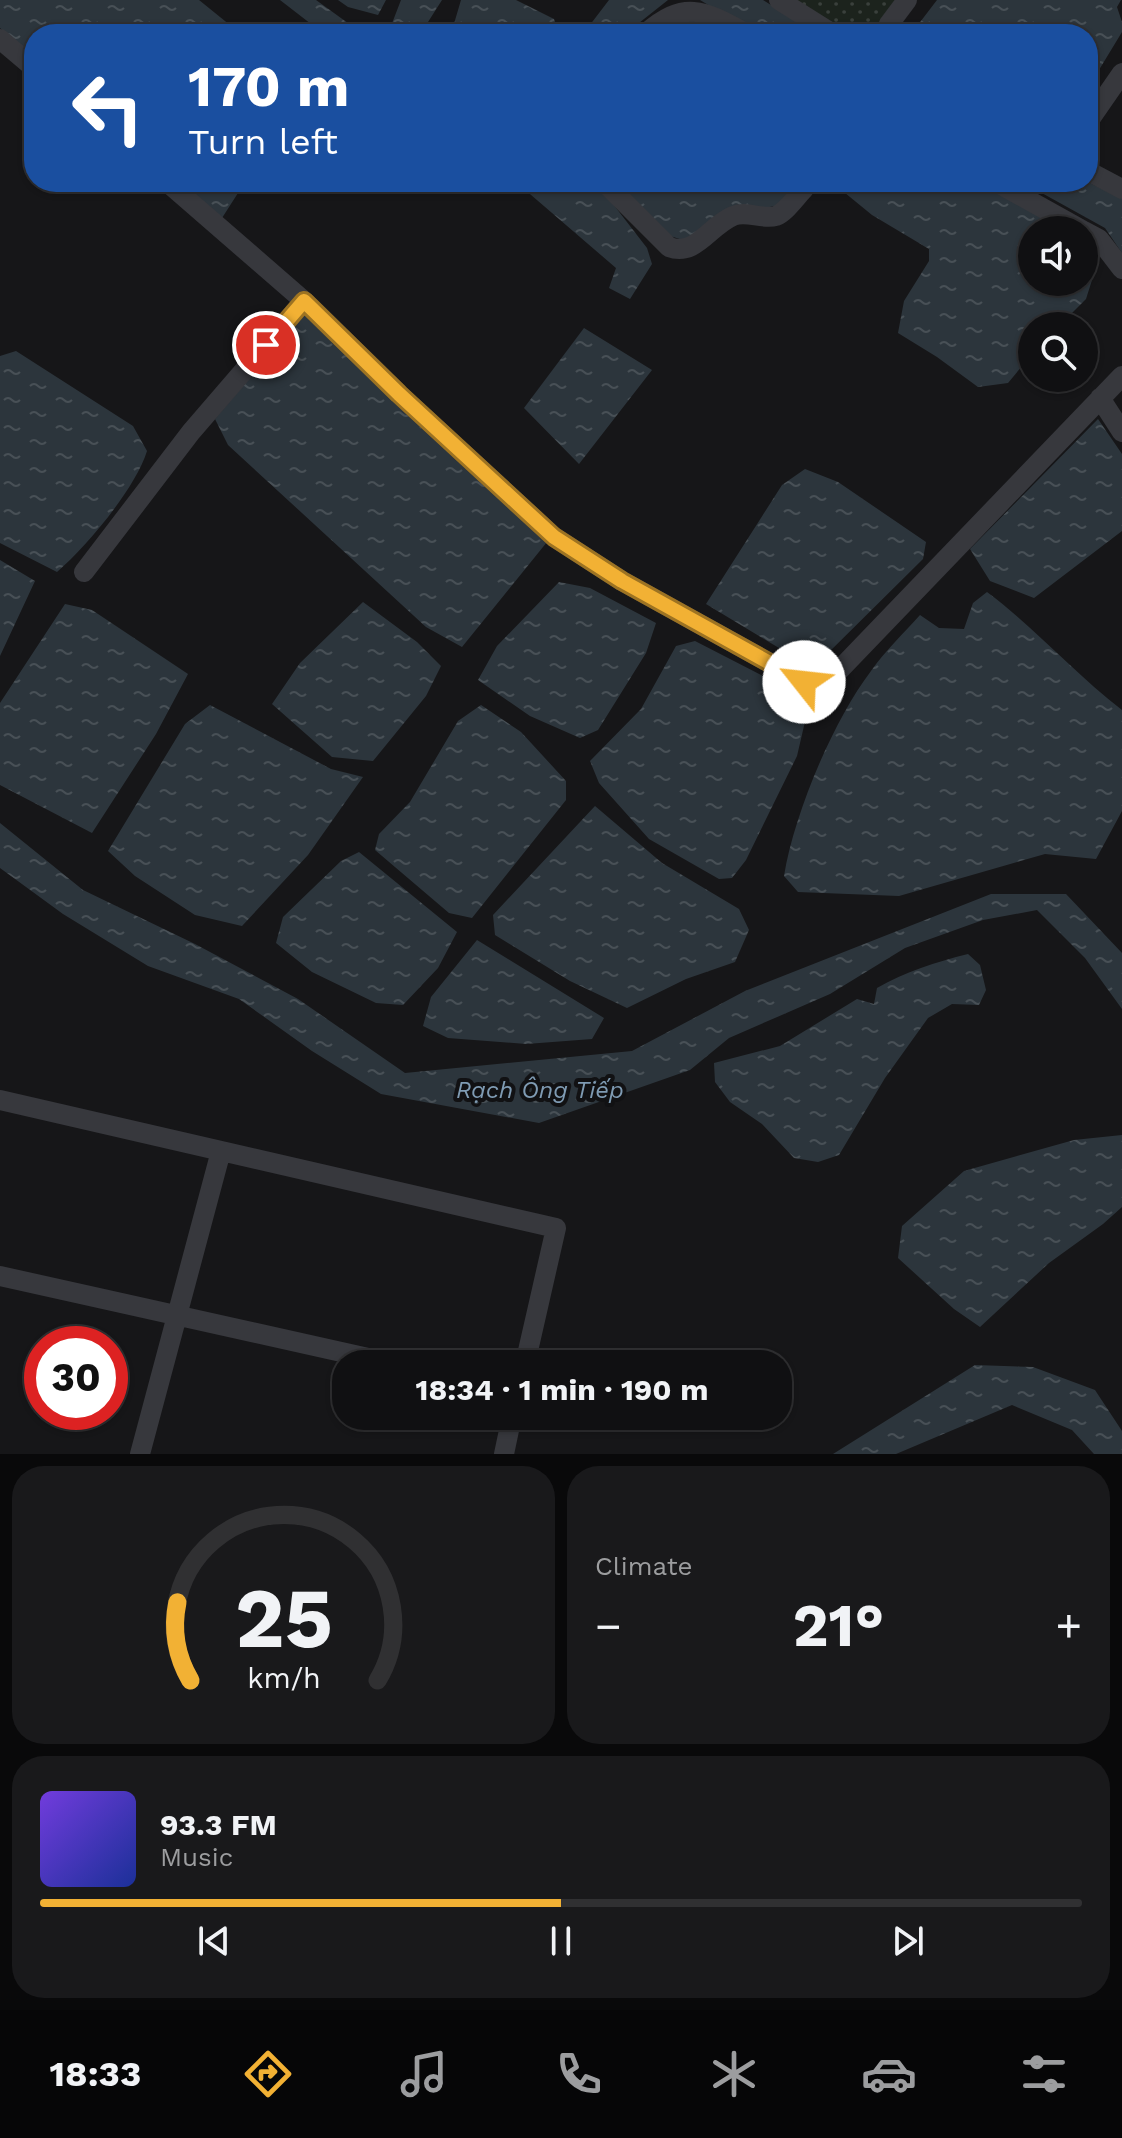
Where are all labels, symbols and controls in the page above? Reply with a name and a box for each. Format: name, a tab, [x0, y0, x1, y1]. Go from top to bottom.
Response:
text: 170 m	[188, 54, 350, 120]
icon: left	[56, 56, 160, 160]
text: Turn left	[188, 121, 338, 163]
map controls	[1018, 216, 1098, 392]
button: sound	[1018, 216, 1098, 296]
pin	[232, 311, 300, 379]
button: search	[1018, 312, 1098, 392]
icon: arrive	[244, 323, 288, 367]
position arrow	[762, 640, 846, 724]
water label: Rạch Ông Tiếp	[456, 1076, 624, 1104]
speed limit sign: 30	[24, 1326, 128, 1430]
text: 18:34 · 1 min · 190 m	[416, 1372, 708, 1407]
text: Climate	[595, 1551, 693, 1581]
text: 25	[234, 1570, 333, 1667]
text: 21°	[793, 1590, 884, 1661]
text: −	[595, 1600, 622, 1652]
text: +	[1055, 1600, 1082, 1652]
text: km/h	[247, 1661, 320, 1695]
text: 93.3 FM	[160, 1807, 277, 1842]
text: Music	[160, 1842, 233, 1872]
icon: previous	[192, 1919, 236, 1963]
icon: pause	[539, 1919, 583, 1963]
icon: next	[886, 1919, 930, 1963]
icon: directions	[240, 2046, 296, 2102]
icon: music	[396, 2046, 452, 2102]
icon: phone	[551, 2046, 607, 2102]
icon: climate	[706, 2046, 762, 2102]
icon: car	[861, 2046, 917, 2102]
icon: filters	[1016, 2046, 1072, 2102]
text: 18:33	[50, 2053, 141, 2095]

